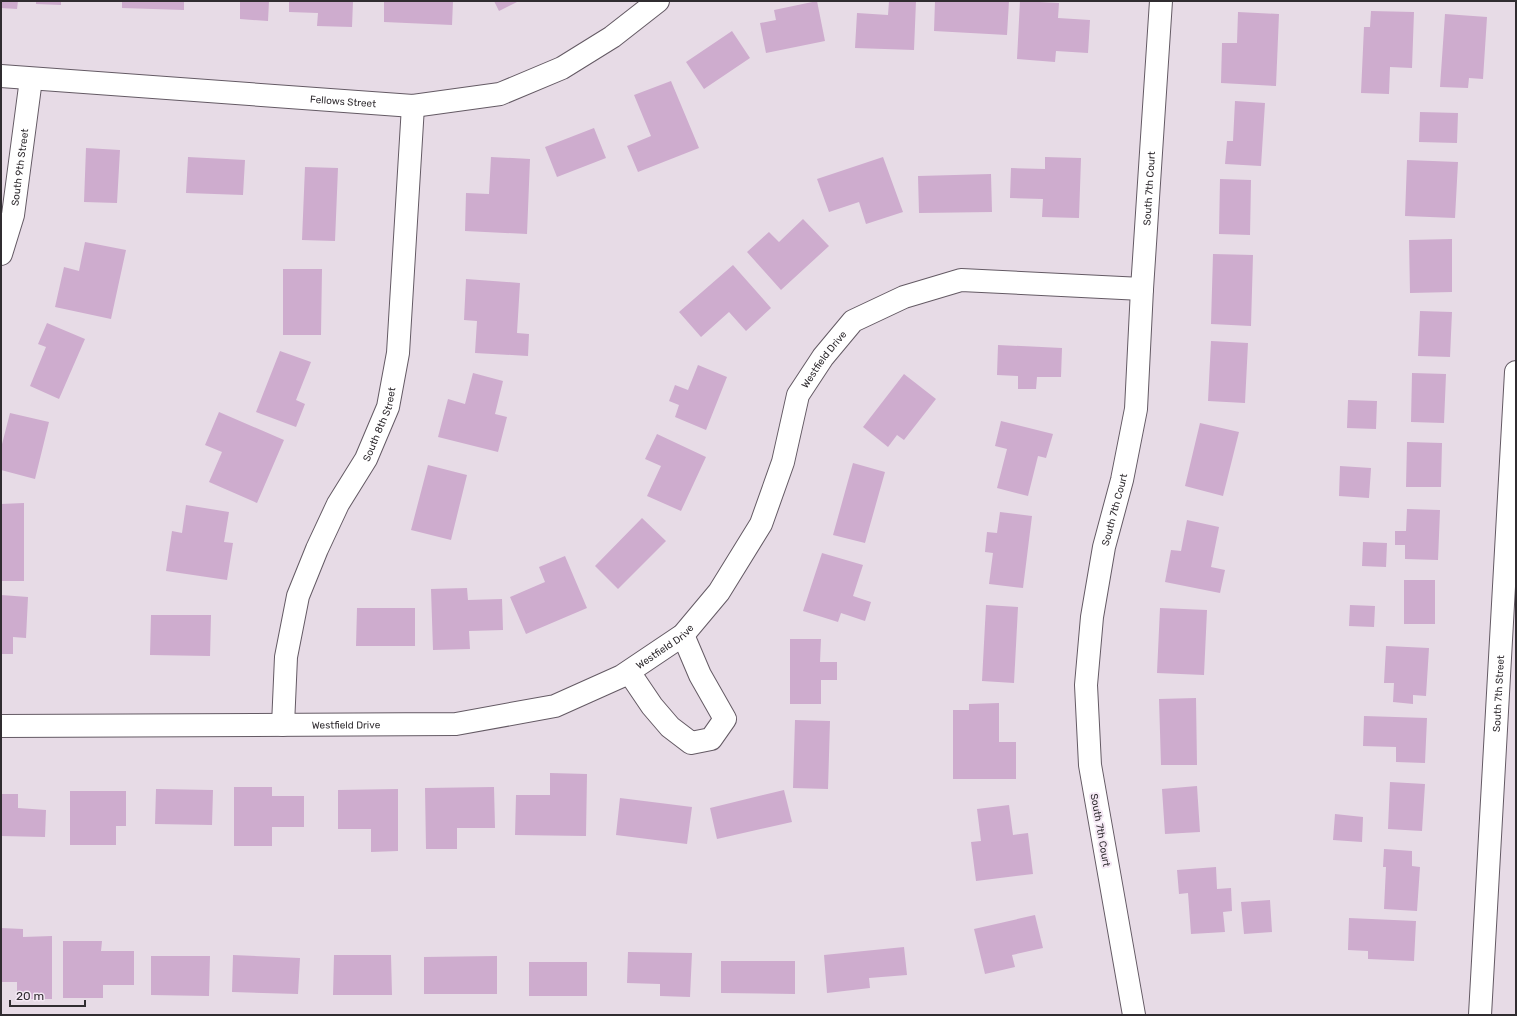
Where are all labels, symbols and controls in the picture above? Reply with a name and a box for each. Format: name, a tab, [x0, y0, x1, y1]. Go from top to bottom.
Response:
street label: Fellows Street	[310, 94, 377, 110]
street label: South 9th Street	[9, 128, 31, 207]
street label: South 7th Court	[1141, 151, 1158, 226]
street label: Westfield Drive	[799, 328, 850, 391]
street label: South 8th Street	[361, 386, 399, 463]
street label: South 7th Court	[1100, 473, 1130, 547]
street label: Westfield Drive	[634, 622, 697, 672]
street label: South 7th Street	[1491, 655, 1507, 732]
street label: Westfield Drive	[312, 719, 381, 732]
street label: South 7th Court	[1088, 793, 1112, 868]
scale bar	[10, 982, 85, 1008]
text: 20 m	[16, 989, 44, 1003]

